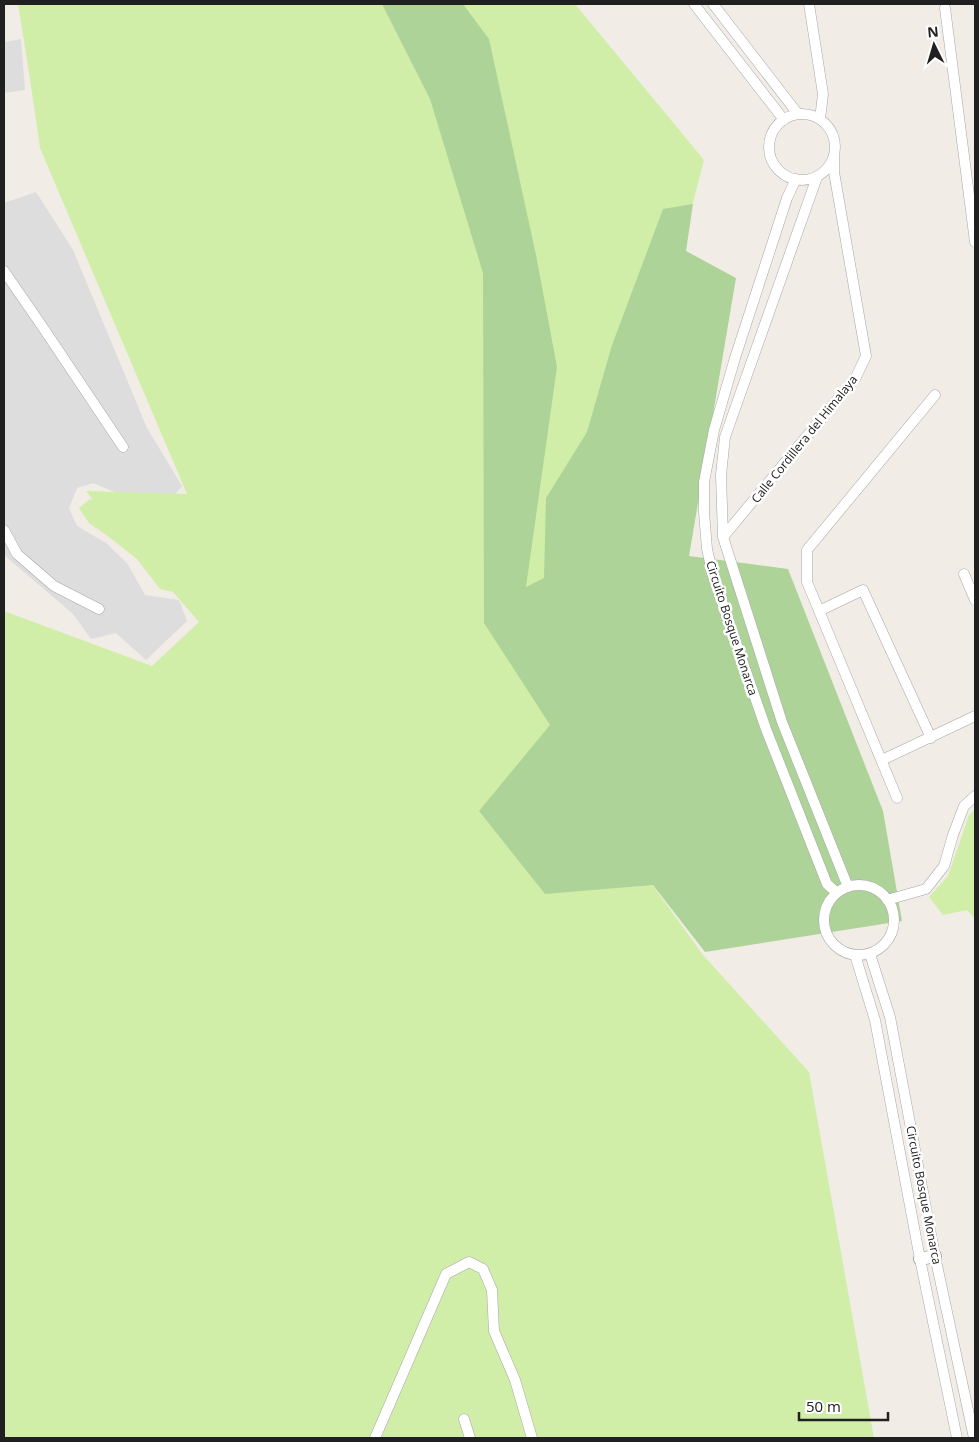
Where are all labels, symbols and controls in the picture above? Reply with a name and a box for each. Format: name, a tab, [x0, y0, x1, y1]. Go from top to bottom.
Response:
north arrow	[909, 20, 959, 70]
text: N	[926, 22, 939, 42]
street label: Calle Cordillera del Himalaya	[747, 372, 861, 506]
street label: Circuito Bosque Monarca	[702, 558, 762, 698]
street label: Circuito Bosque Monarca	[902, 1124, 946, 1266]
scale bar	[799, 1390, 888, 1422]
text: 50 m	[806, 1396, 841, 1416]

